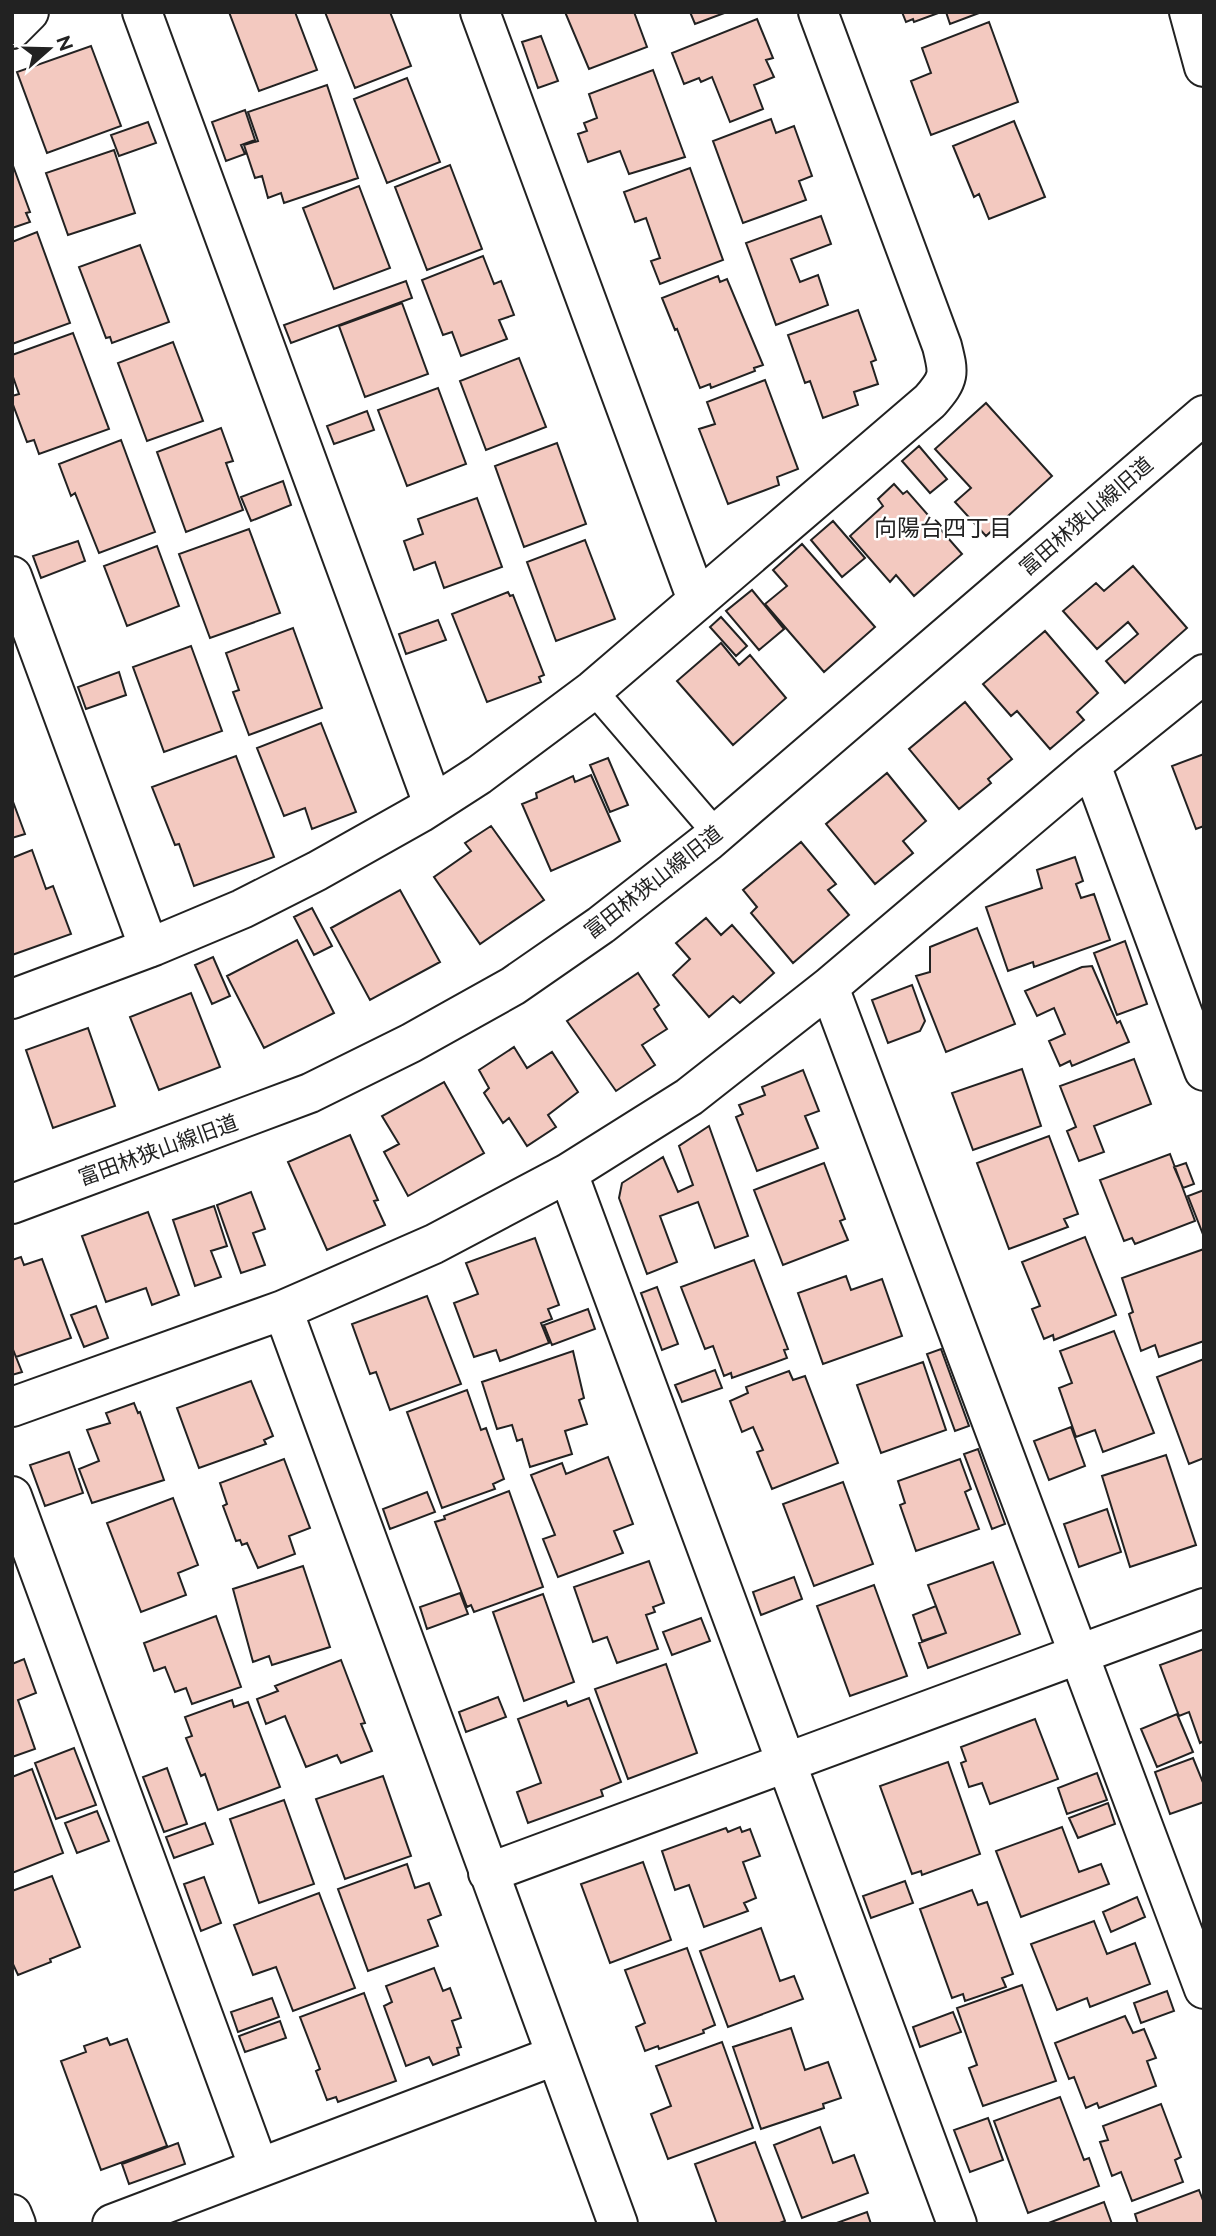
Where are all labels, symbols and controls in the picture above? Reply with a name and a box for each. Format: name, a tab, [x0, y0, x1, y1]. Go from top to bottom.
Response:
north arrow	[14, 14, 84, 84]
text: N	[52, 33, 78, 54]
street label: 富田林狭山線旧道	[1014, 451, 1158, 581]
district label: 向陽台四丁目	[874, 514, 1012, 541]
street label: 富田林狭山線旧道	[579, 820, 727, 944]
street label: 富田林狭山線旧道	[75, 1110, 241, 1190]

